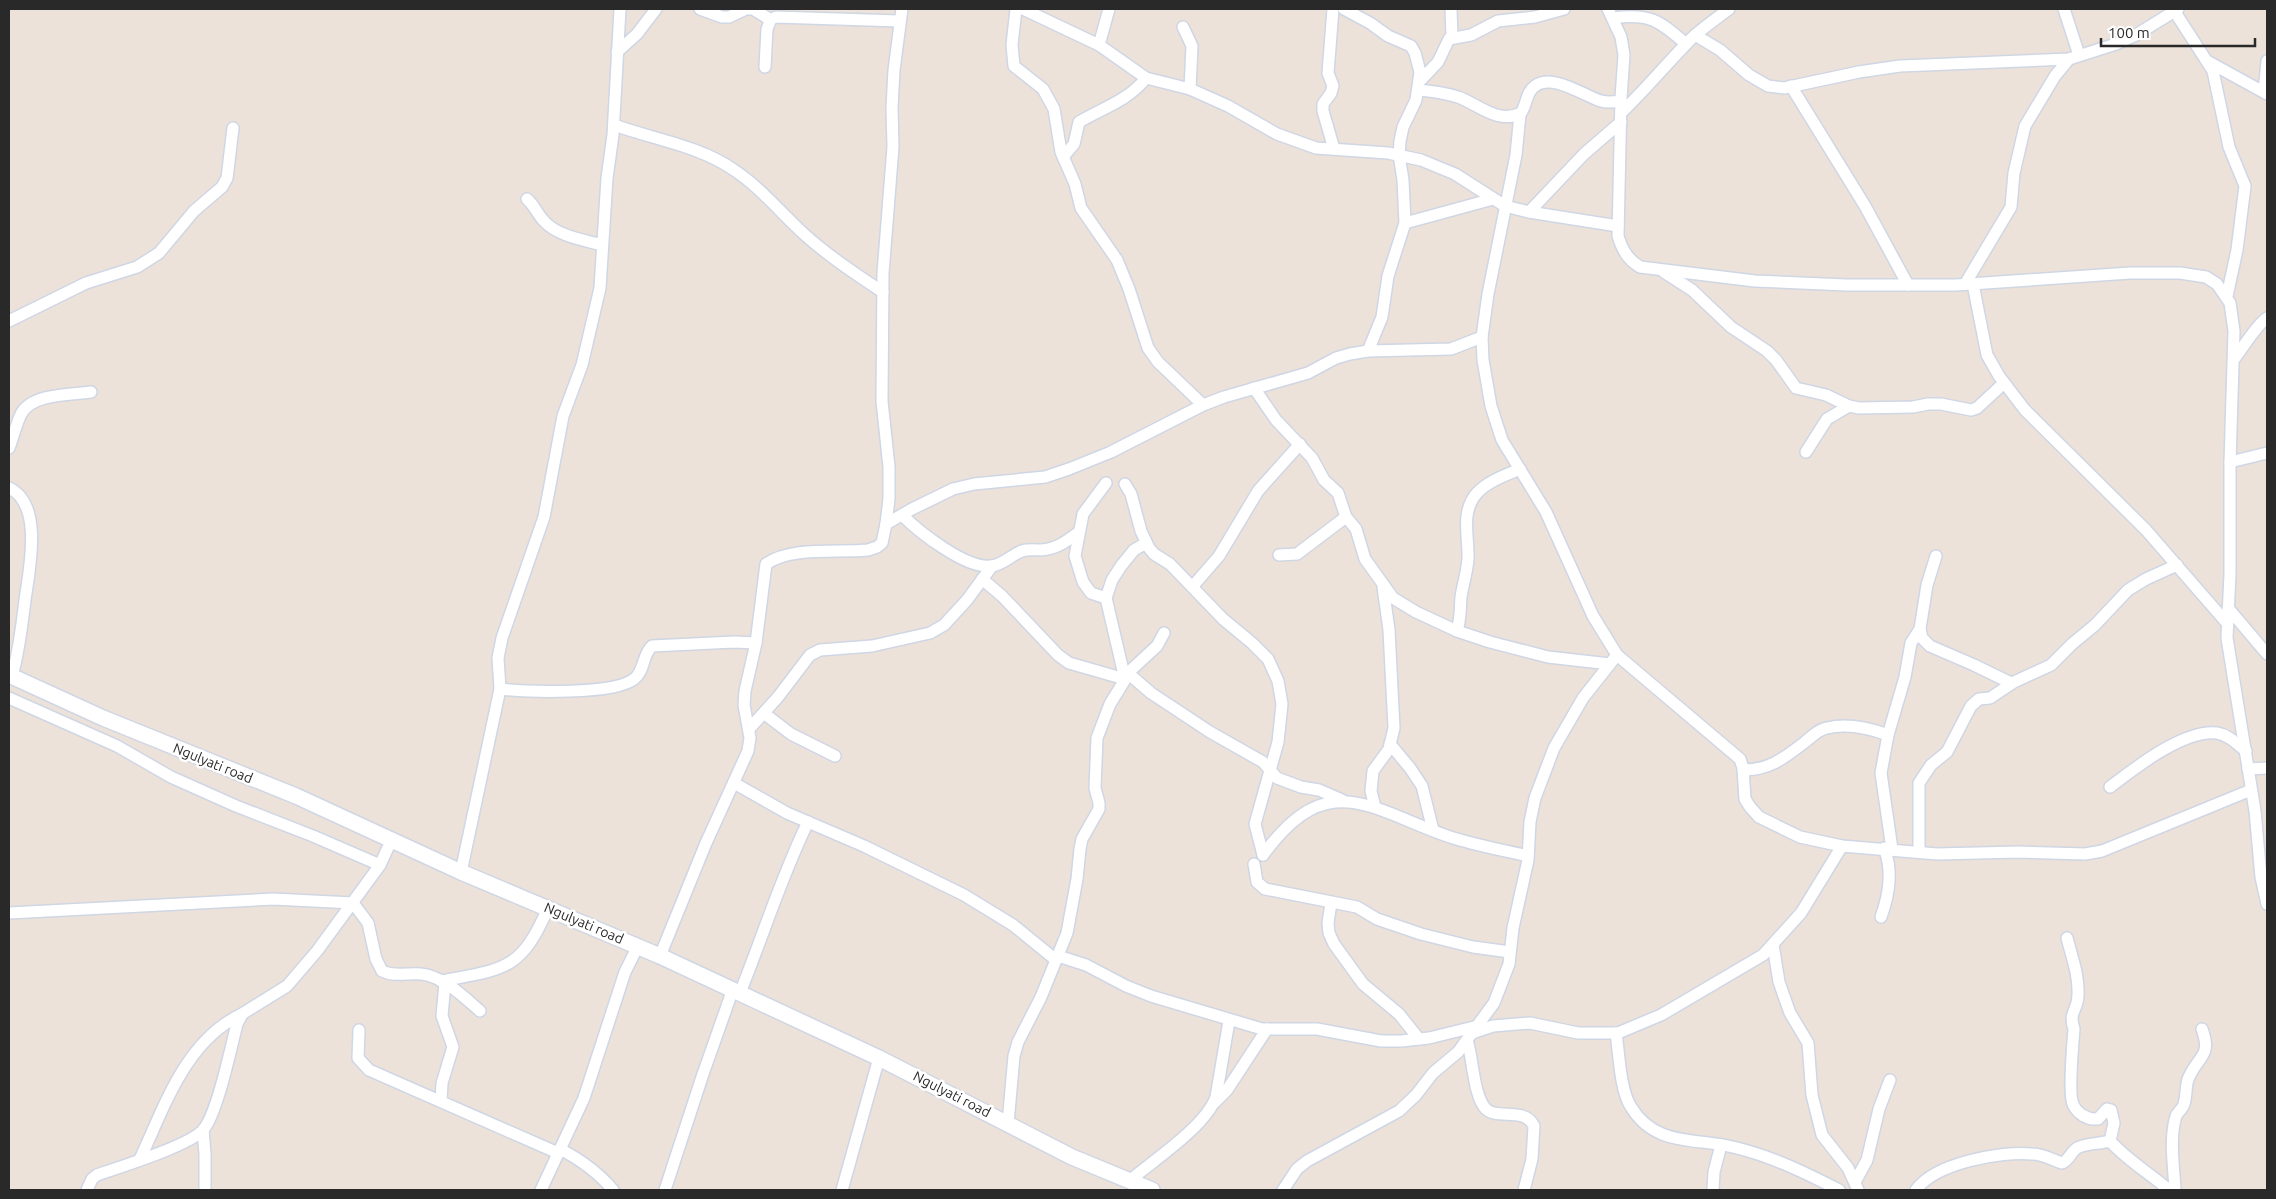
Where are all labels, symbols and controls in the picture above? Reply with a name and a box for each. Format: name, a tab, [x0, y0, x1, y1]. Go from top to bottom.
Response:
scale bar	[2101, 15, 2255, 47]
text: 100 m	[2108, 24, 2150, 41]
street label: Ngulyati road	[171, 740, 255, 786]
street label: Ngulyati road	[542, 899, 626, 947]
street label: Ngulyati road	[911, 1068, 993, 1120]

